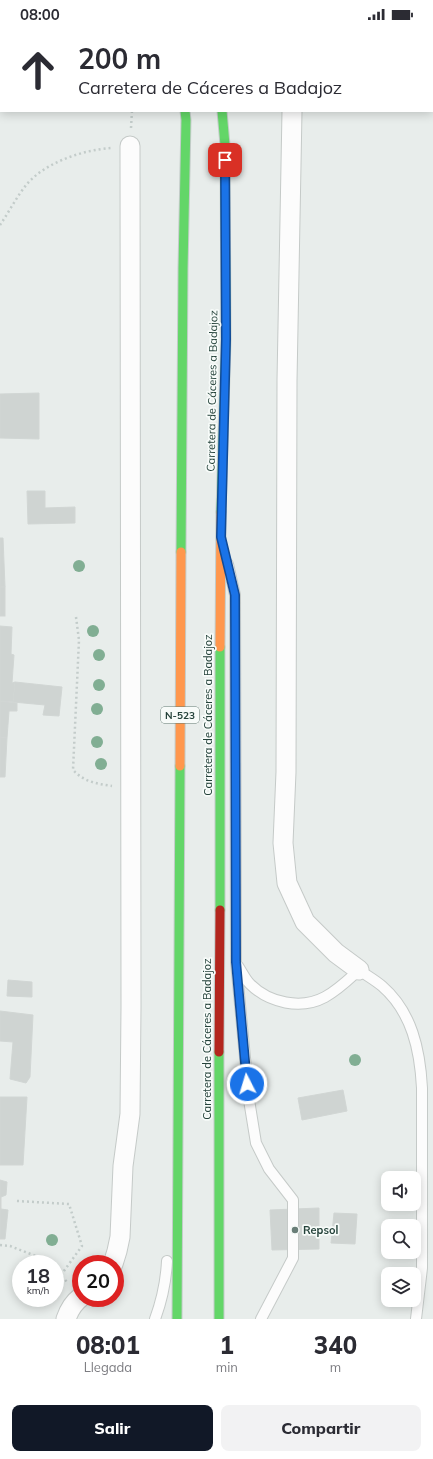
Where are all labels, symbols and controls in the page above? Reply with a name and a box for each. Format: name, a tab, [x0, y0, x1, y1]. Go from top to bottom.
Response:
text: 08:00	[20, 5, 60, 24]
text: 200 m	[78, 41, 161, 76]
icon: ahead	[12, 44, 64, 96]
text: Carretera de Cáceres a Badajoz	[78, 76, 342, 99]
pin	[208, 143, 242, 177]
icon: arrive	[214, 149, 236, 171]
street label: Carretera de Cáceres a Badajoz	[204, 310, 220, 472]
street label: Carretera de Cáceres a Badajoz	[201, 634, 215, 796]
road number: N-523	[161, 707, 199, 723]
street label: Carretera de Cáceres a Badajoz	[200, 958, 214, 1120]
position arrow	[226, 1063, 268, 1105]
map controls	[381, 1171, 421, 1307]
button: sound	[381, 1171, 421, 1211]
button: search	[381, 1219, 421, 1259]
place label: Repsol	[303, 1223, 338, 1237]
marker: Repsol	[290, 1225, 300, 1235]
speed limit sign: 20	[72, 1255, 124, 1307]
text: 18	[26, 1263, 50, 1288]
button: layers	[381, 1267, 421, 1307]
text: km/h	[27, 1284, 49, 1297]
text: 08:01	[76, 1330, 140, 1360]
text: 1	[220, 1330, 234, 1360]
text: 340	[314, 1330, 357, 1360]
text: Llegada	[84, 1359, 132, 1375]
text: min	[216, 1359, 238, 1375]
text: m	[330, 1359, 341, 1375]
button: Salir	[12, 1405, 213, 1451]
button: Compartir	[221, 1405, 421, 1451]

